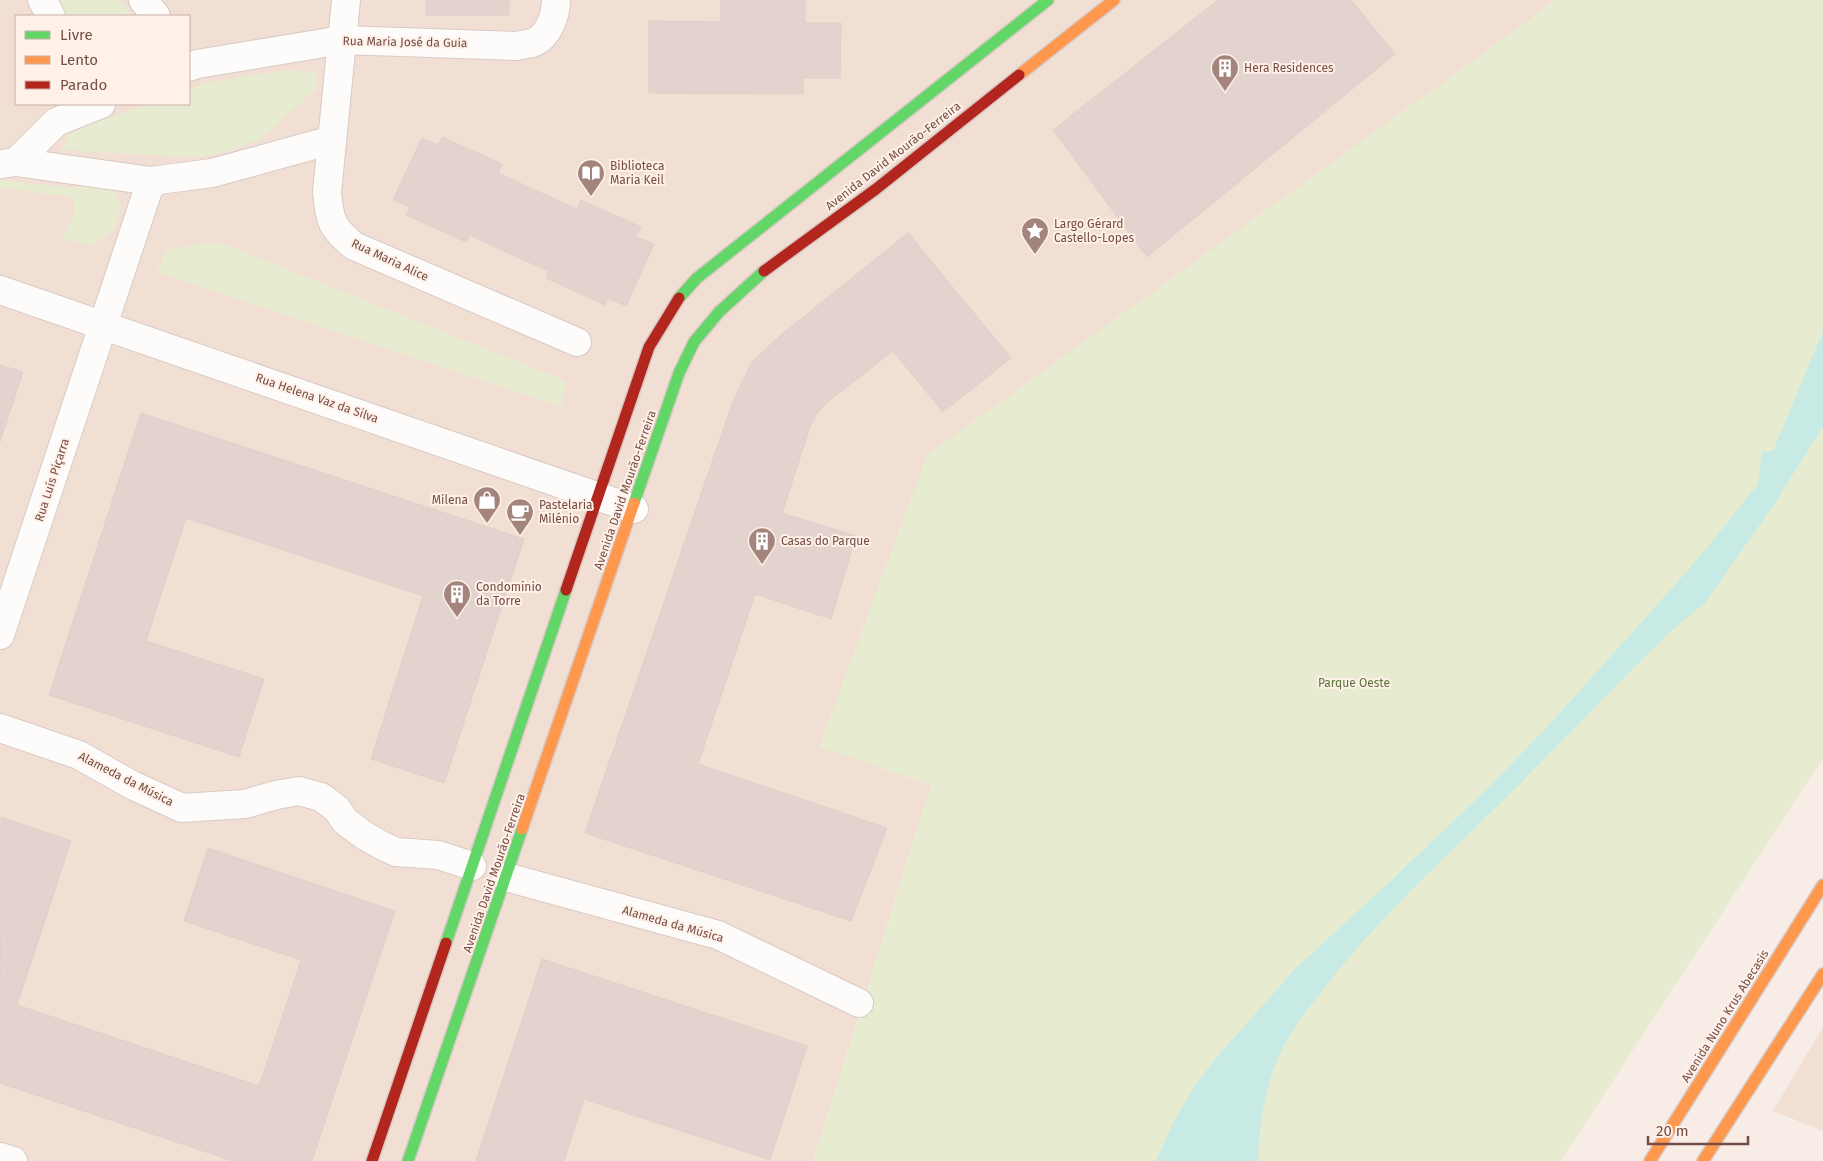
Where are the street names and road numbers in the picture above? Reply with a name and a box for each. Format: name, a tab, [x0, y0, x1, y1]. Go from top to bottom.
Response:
street label: Rua Maria José da Guia	[342, 34, 468, 50]
street label: Avenida David Mourão-Ferreira	[823, 99, 963, 213]
street label: Rua Maria Alice	[349, 236, 431, 284]
street label: Rua Helena Vaz da Silva	[254, 370, 380, 426]
street label: Avenida David Mourão-Ferreira	[591, 408, 659, 572]
street label: Rua Luís Piçarra	[32, 437, 72, 523]
street label: Alameda da Música	[76, 749, 176, 809]
street label: Avenida David Mourão-Ferreira	[460, 791, 528, 955]
street label: Alameda da Música	[621, 903, 725, 945]
street label: Avenida Nuno Krus Abecasis	[1678, 947, 1772, 1085]

